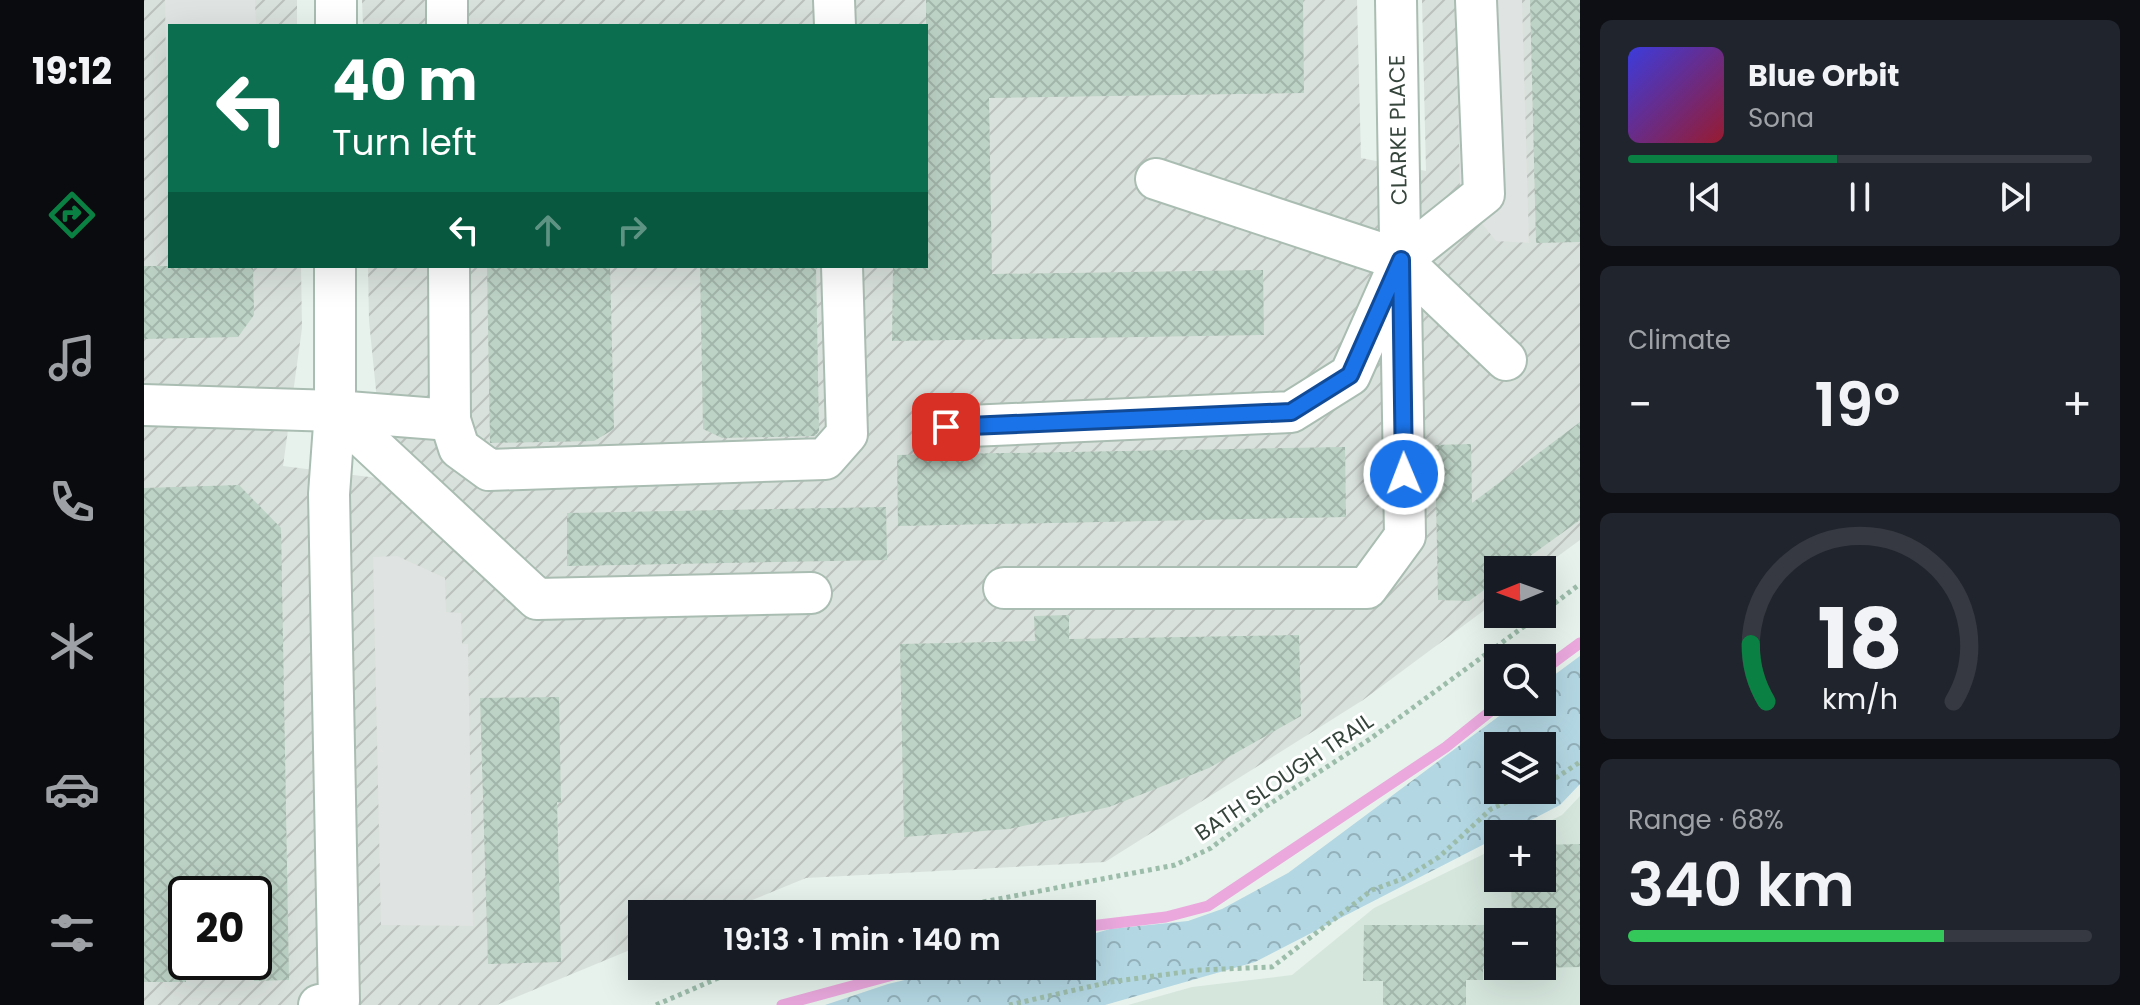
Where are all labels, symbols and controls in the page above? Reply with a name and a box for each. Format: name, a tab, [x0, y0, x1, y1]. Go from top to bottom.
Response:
text: 40 m	[332, 41, 478, 120]
text: 19:12	[32, 46, 112, 97]
text: Blue Orbit	[1748, 54, 1900, 97]
street label: CLARKE PLACE	[1381, 55, 1415, 205]
icon: left	[200, 56, 304, 160]
text: Sona	[1748, 100, 1814, 136]
text: Turn left	[332, 117, 477, 168]
icon: previous	[1683, 175, 1727, 219]
icon: pause	[1838, 175, 1882, 219]
icon: next	[1993, 175, 2037, 219]
icon: directions	[44, 187, 100, 243]
icon: left	[442, 208, 486, 252]
icon: ahead	[526, 208, 570, 252]
icon: right	[610, 208, 654, 252]
text: Climate	[1628, 322, 1731, 358]
icon: music	[44, 330, 100, 386]
text: 19°	[1814, 363, 1900, 447]
text: −	[1628, 374, 1652, 435]
text: +	[2062, 374, 2092, 435]
pin	[912, 393, 980, 461]
icon: arrive	[924, 405, 968, 449]
position arrow	[1362, 432, 1446, 516]
icon: phone	[44, 474, 100, 530]
north arrow	[1484, 556, 1556, 628]
map controls	[1484, 556, 1556, 980]
text: 18	[1817, 580, 1903, 696]
icon: climate	[44, 618, 100, 674]
button: search	[1484, 644, 1556, 716]
text: km/h	[1822, 679, 1898, 719]
street label: BATH SLOUGH TRAIL	[1189, 705, 1380, 848]
button: layers	[1484, 732, 1556, 804]
icon: car	[44, 761, 100, 817]
text: Range · 68%	[1628, 802, 1784, 838]
button: +	[1484, 820, 1556, 892]
text: 340 km	[1628, 843, 1855, 927]
speed limit sign: 20	[168, 876, 272, 980]
icon: filters	[44, 905, 100, 961]
button: −	[1484, 908, 1556, 980]
text: 19:13 · 1 min · 140 m	[723, 918, 1001, 961]

